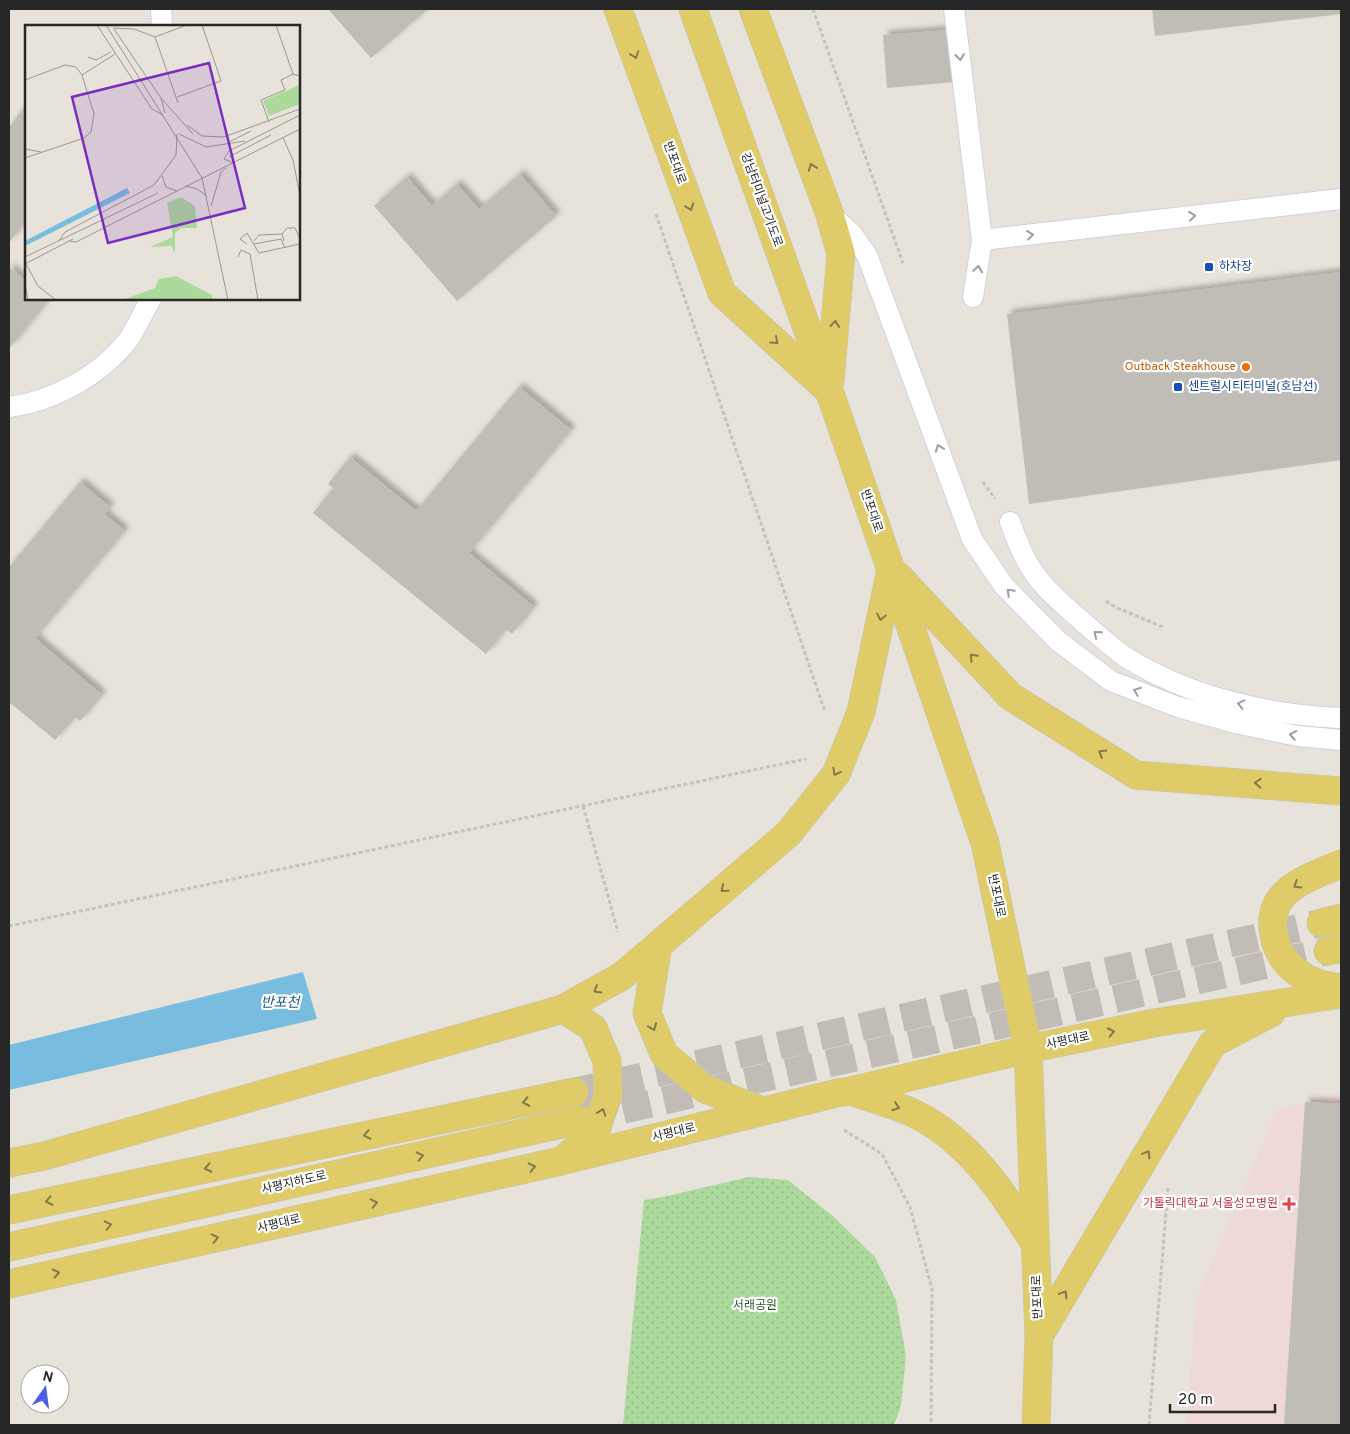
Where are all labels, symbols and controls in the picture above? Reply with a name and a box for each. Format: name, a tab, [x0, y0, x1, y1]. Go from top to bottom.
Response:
inset map	[25, 25, 300, 300]
one-way arrow	[629, 50, 639, 58]
one-way arrow	[954, 53, 965, 61]
street label: 반포대로	[659, 140, 689, 186]
street label: 강남터미널고가도로	[736, 151, 786, 249]
one-way arrow	[808, 163, 818, 172]
one-way arrow	[684, 202, 694, 211]
one-way arrow	[1188, 211, 1196, 222]
one-way arrow	[1027, 230, 1035, 241]
place label: 하차장	[1219, 259, 1252, 275]
marker: 하차장	[1203, 261, 1215, 273]
one-way arrow	[972, 264, 982, 273]
one-way arrow	[829, 320, 840, 328]
one-way arrow	[769, 335, 778, 344]
place label: Outback Steakhouse	[1125, 359, 1236, 375]
marker: Outback Steakhouse	[1240, 361, 1252, 373]
place label: 센트럴시티터미널(호남선)	[1188, 379, 1318, 395]
marker: 센트럴시티터미널(호남선)	[1172, 381, 1184, 393]
one-way arrow	[935, 444, 945, 453]
street label: 반포대로	[856, 488, 886, 534]
one-way arrow	[1007, 589, 1016, 598]
one-way arrow	[876, 613, 887, 622]
one-way arrow	[1093, 630, 1102, 639]
one-way arrow	[970, 653, 979, 662]
one-way arrow	[1133, 687, 1142, 697]
one-way arrow	[1237, 699, 1246, 710]
one-way arrow	[1288, 730, 1297, 740]
one-way arrow	[1098, 750, 1107, 760]
one-way arrow	[832, 767, 842, 776]
one-way arrow	[1254, 778, 1262, 789]
street label: 반포대로	[984, 873, 1008, 919]
one-way arrow	[1294, 879, 1303, 888]
one-way arrow	[721, 883, 730, 892]
one-way arrow	[594, 984, 603, 994]
water label: 반포천	[261, 995, 300, 1012]
one-way arrow	[646, 1022, 657, 1031]
one-way arrow	[1106, 1027, 1115, 1038]
street label: 사평대로	[1045, 1029, 1091, 1053]
one-way arrow	[522, 1096, 530, 1106]
one-way arrow	[891, 1101, 900, 1111]
one-way arrow	[597, 1108, 607, 1116]
street label: 사평대로	[651, 1120, 697, 1146]
one-way arrow	[363, 1129, 371, 1140]
one-way arrow	[415, 1151, 424, 1161]
one-way arrow	[1141, 1151, 1151, 1160]
one-way arrow	[203, 1162, 212, 1173]
one-way arrow	[528, 1163, 537, 1173]
street label: 사평지하도로	[260, 1168, 328, 1198]
one-way arrow	[44, 1196, 53, 1206]
place label: 가톨릭대학교 서울성모병원	[1143, 1196, 1278, 1212]
marker: 가톨릭대학교 서울성모병원	[1282, 1197, 1296, 1211]
one-way arrow	[369, 1198, 378, 1209]
street label: 사평대로	[256, 1211, 302, 1237]
one-way arrow	[103, 1220, 112, 1231]
one-way arrow	[210, 1233, 219, 1244]
one-way arrow	[52, 1268, 61, 1279]
street label: 반포대로	[1029, 1275, 1047, 1319]
one-way arrow	[1058, 1290, 1068, 1299]
park label: 서래공원	[733, 1298, 777, 1314]
north arrow	[20, 1364, 70, 1414]
text: N	[41, 1368, 55, 1387]
scale bar	[1170, 1382, 1275, 1414]
text: 20 m	[1178, 1391, 1213, 1410]

